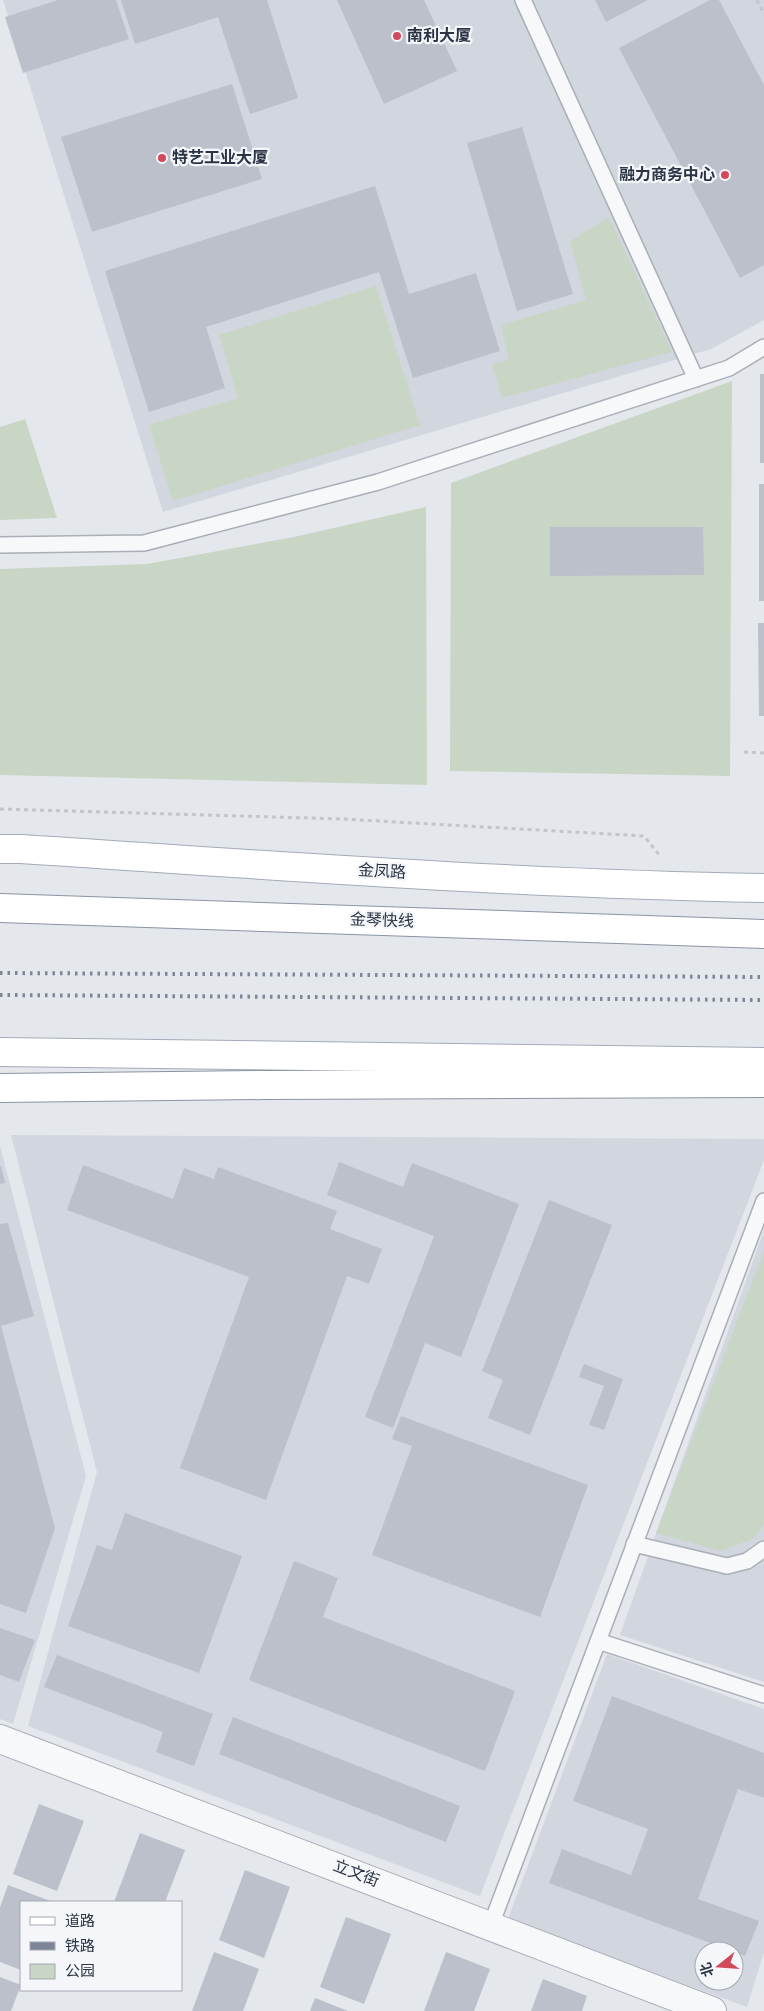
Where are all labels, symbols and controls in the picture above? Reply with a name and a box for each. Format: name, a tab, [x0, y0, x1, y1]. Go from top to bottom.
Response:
place label: 南利大厦	[407, 27, 471, 46]
marker: 南利大厦	[391, 30, 403, 42]
place label: 特艺工业大厦	[172, 149, 268, 168]
marker: 特艺工业大厦	[156, 152, 168, 164]
place label: 融力商务中心	[619, 166, 715, 185]
marker: 融力商务中心	[719, 169, 731, 181]
street label: 金凤路	[358, 861, 406, 883]
street label: 金琴快线	[350, 910, 414, 932]
street label: 立文街	[330, 1857, 382, 1891]
legend	[20, 1901, 182, 1991]
text: 道路	[65, 1912, 95, 1931]
text: 铁路	[65, 1937, 95, 1956]
north arrow	[694, 1941, 744, 1991]
text: 北	[697, 1960, 717, 1979]
text: 公园	[65, 1962, 95, 1981]

